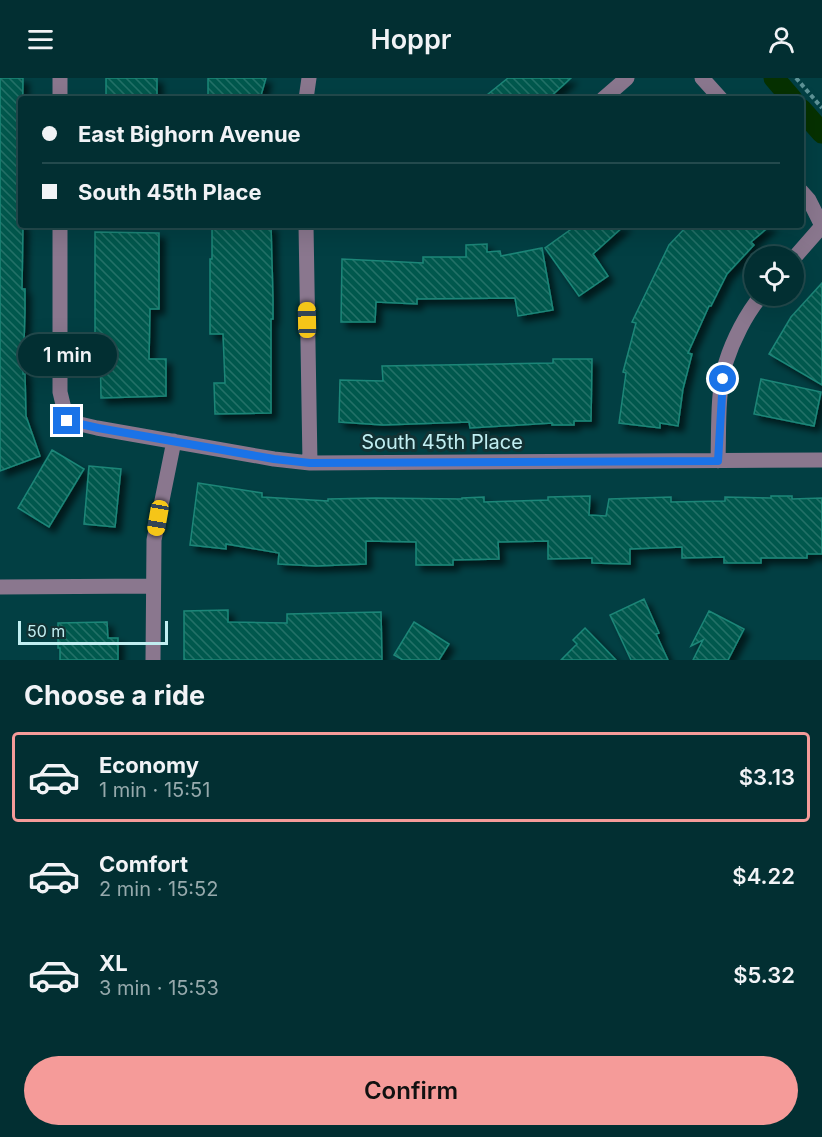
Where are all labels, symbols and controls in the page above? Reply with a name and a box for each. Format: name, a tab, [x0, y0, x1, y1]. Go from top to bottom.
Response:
icon: menu	[24, 23, 57, 56]
text: Hoppr	[371, 23, 452, 56]
icon: person	[765, 23, 798, 56]
text: East Bighorn Avenue	[78, 121, 301, 147]
text: South 45th Place	[78, 179, 262, 205]
map controls	[744, 246, 804, 306]
button: locate	[744, 246, 804, 306]
car	[298, 302, 316, 338]
callout: 1 min	[17, 334, 116, 376]
text: 1 min	[43, 343, 92, 367]
route start	[709, 365, 736, 392]
route end	[53, 407, 80, 434]
street label: South 45th Place	[361, 430, 523, 454]
car	[146, 499, 170, 537]
scale bar	[18, 618, 168, 646]
text: 50 m	[27, 621, 65, 641]
text: Choose a ride	[24, 679, 205, 712]
icon: car	[27, 750, 81, 804]
text: Economy	[99, 752, 199, 778]
text: $3.13	[739, 764, 795, 790]
text: 1 min · 15:51	[99, 778, 210, 802]
icon: car	[27, 849, 81, 903]
text: Comfort	[99, 851, 188, 877]
text: $4.22	[732, 863, 795, 889]
text: 2 min · 15:52	[99, 877, 218, 901]
icon: car	[27, 948, 81, 1002]
text: XL	[99, 950, 128, 976]
text: $5.32	[733, 962, 795, 988]
text: 3 min · 15:53	[99, 976, 219, 1000]
button: Confirm	[24, 1056, 798, 1125]

